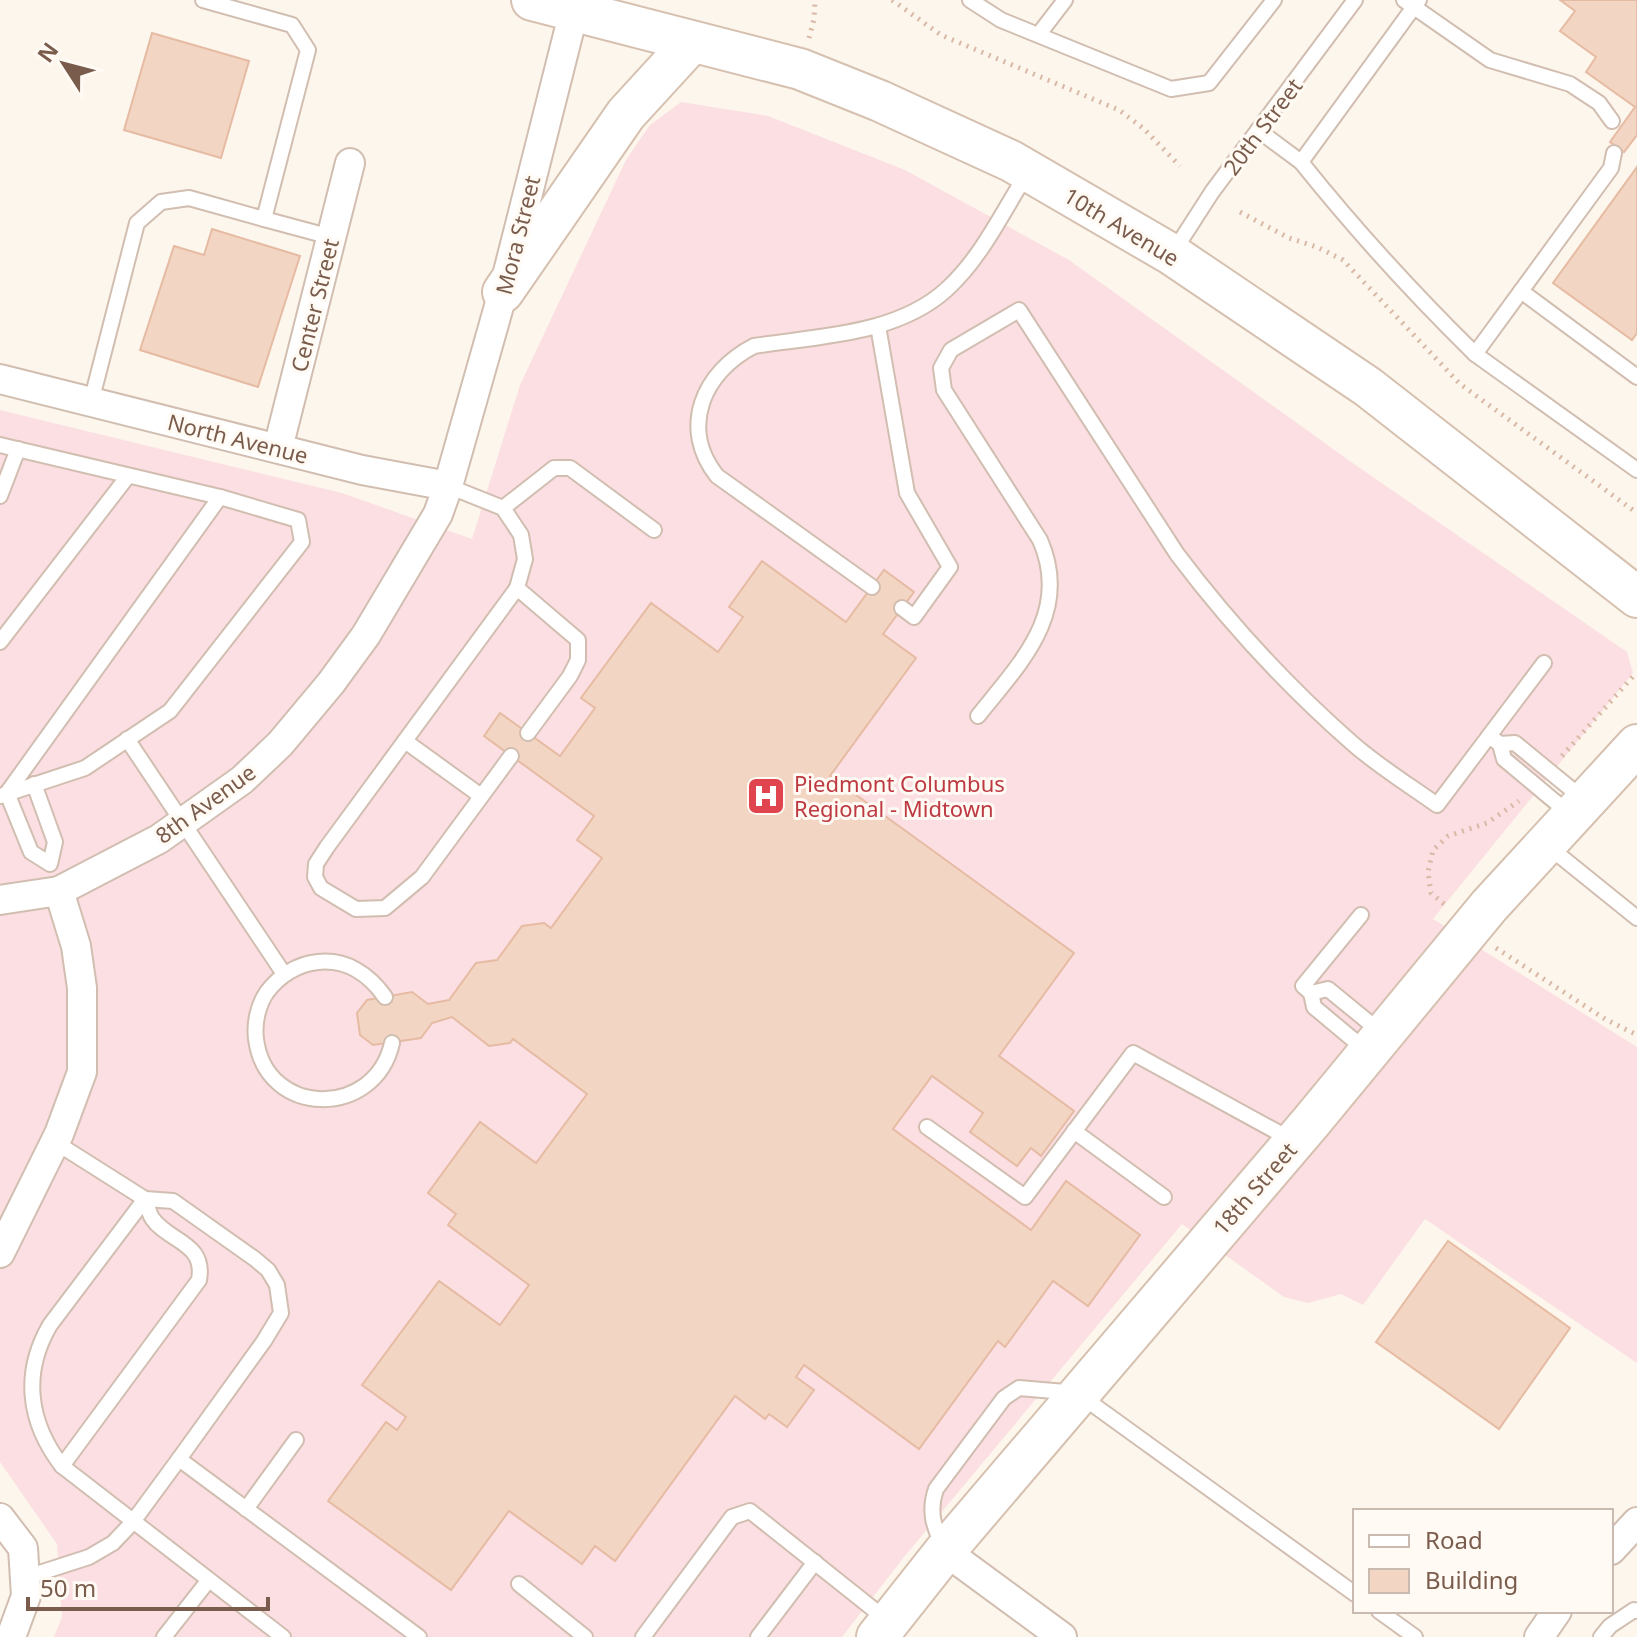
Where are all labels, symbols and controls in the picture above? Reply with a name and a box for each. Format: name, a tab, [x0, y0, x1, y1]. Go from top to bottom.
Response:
north arrow	[24, 24, 104, 104]
text: N	[30, 36, 64, 68]
street label: 20th Street	[1216, 71, 1308, 180]
street label: Mora Street	[488, 172, 546, 298]
street label: 10th Avenue	[1059, 180, 1185, 272]
street label: Center Street	[283, 235, 345, 375]
street label: North Avenue	[165, 406, 311, 470]
street label: 8th Avenue	[149, 756, 261, 850]
place label: Piedmont Columbus Regional - Midtown	[794, 768, 1005, 823]
hospital icon: Piedmont Columbus Regional - Midtown	[745, 775, 787, 817]
street label: 18th Street	[1205, 1135, 1303, 1241]
legend	[1353, 1509, 1613, 1613]
text: Road	[1425, 1523, 1483, 1556]
scale bar	[28, 1561, 268, 1611]
text: Building	[1425, 1563, 1518, 1596]
text: 50 m	[40, 1571, 96, 1604]

